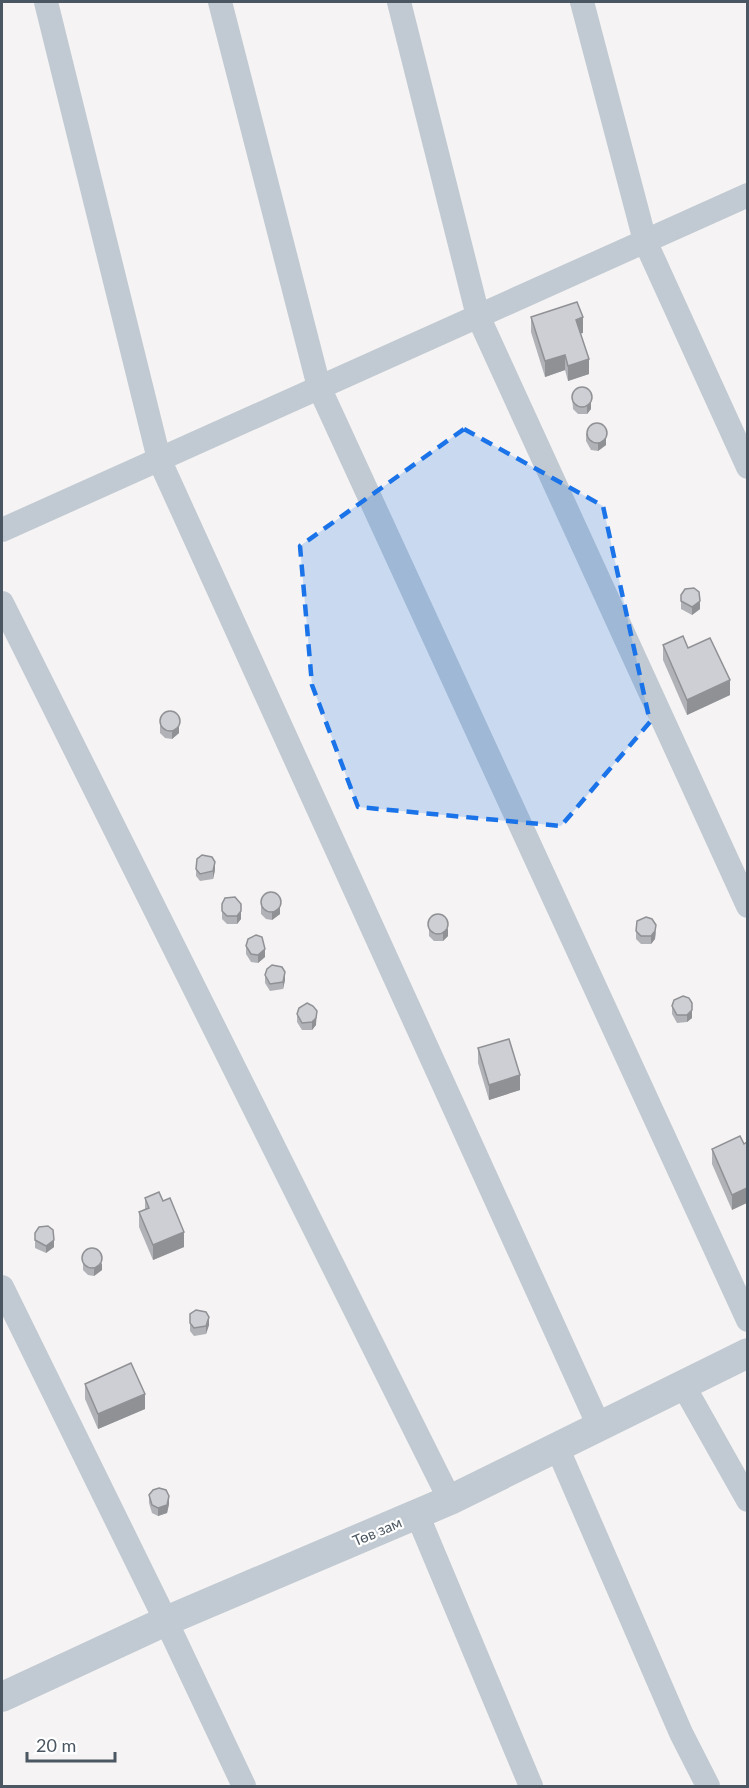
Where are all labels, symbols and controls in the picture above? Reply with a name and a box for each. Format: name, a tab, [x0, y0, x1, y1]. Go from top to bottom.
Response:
street label: Төв зам	[350, 1513, 404, 1549]
scale bar	[27, 1725, 116, 1763]
text: 20 m	[36, 1734, 76, 1756]

